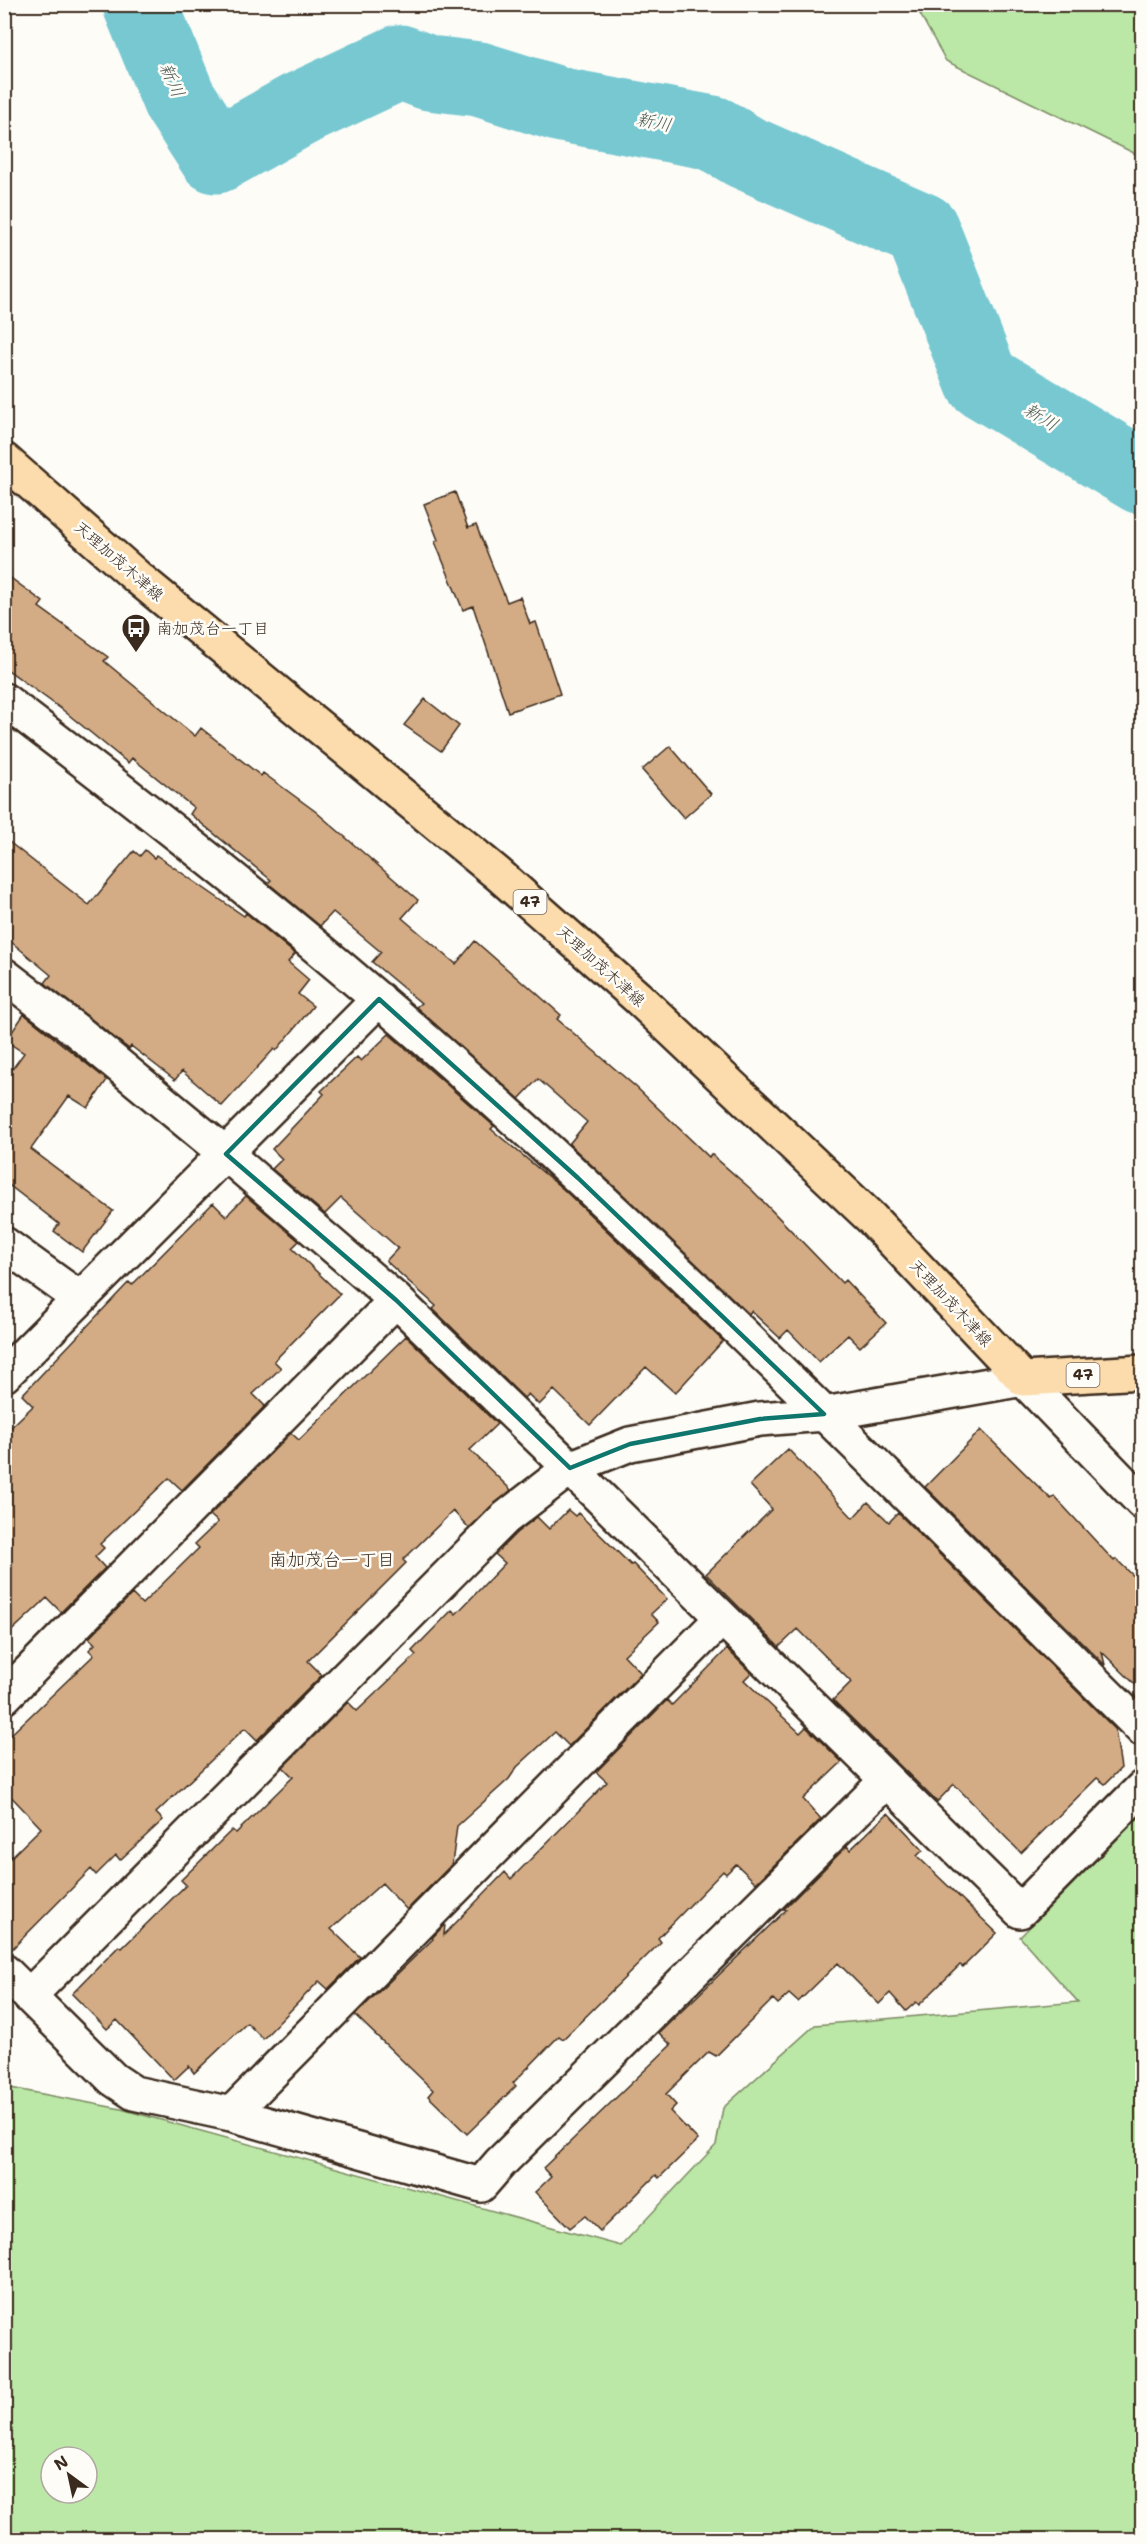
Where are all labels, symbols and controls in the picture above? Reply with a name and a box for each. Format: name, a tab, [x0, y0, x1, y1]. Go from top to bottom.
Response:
water label: 新川	[154, 59, 190, 101]
water label: 新川	[634, 107, 674, 137]
water label: 新川	[1019, 397, 1063, 437]
street label: 天理加茂木津線	[70, 516, 168, 606]
bus stop icon: 南加茂台一丁目	[120, 612, 152, 654]
place label: 南加茂台一丁目	[157, 618, 269, 639]
road number: 47	[514, 890, 546, 914]
street label: 天理加茂木津線	[552, 921, 650, 1011]
street label: 天理加茂木津線	[905, 1255, 997, 1351]
road number: 47	[1066, 1363, 1100, 1387]
district label: 南加茂台一丁目	[269, 1548, 395, 1572]
north arrow	[39, 2445, 99, 2505]
text: N	[50, 2451, 72, 2475]

